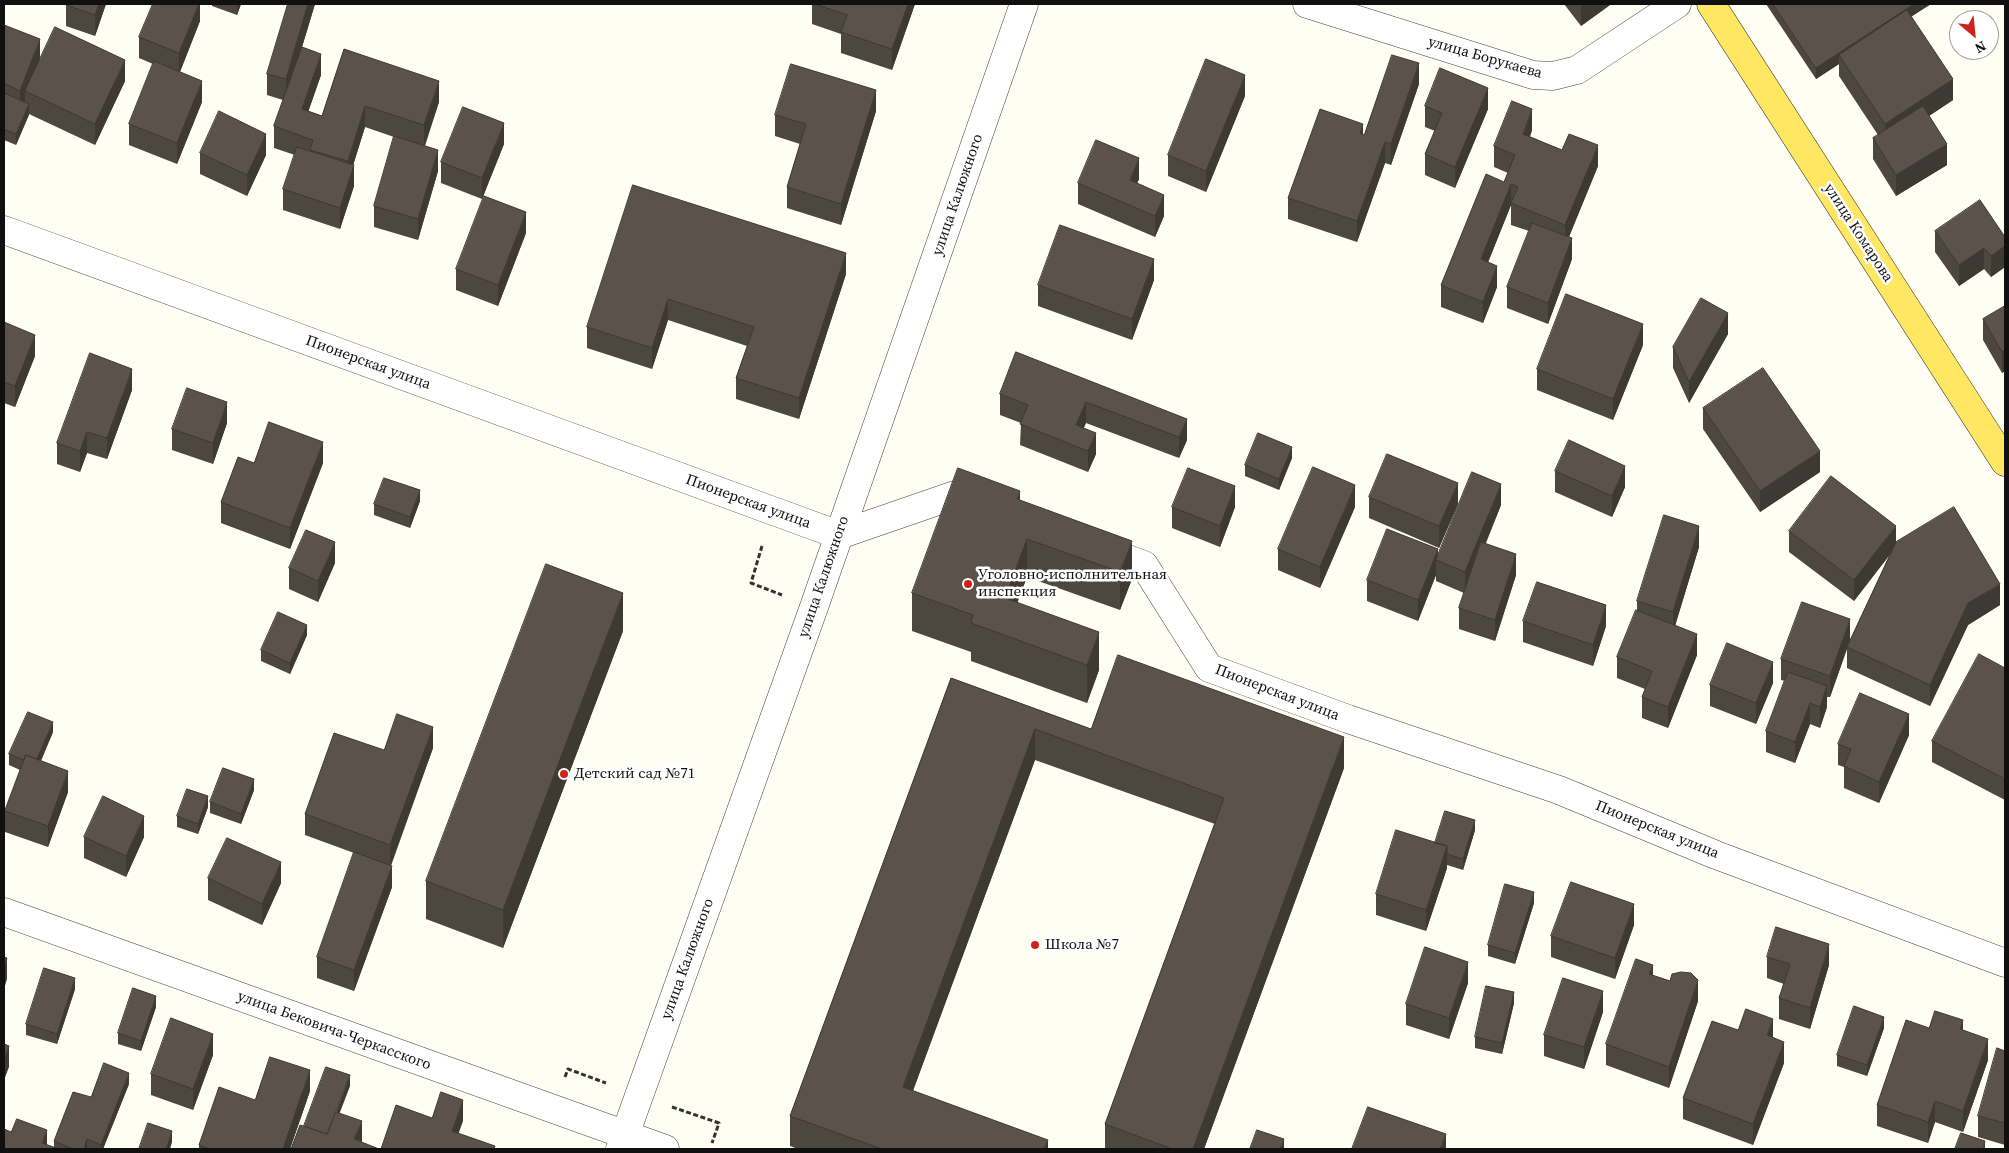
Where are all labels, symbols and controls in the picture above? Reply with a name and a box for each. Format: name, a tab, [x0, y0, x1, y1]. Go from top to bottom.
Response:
north arrow	[1949, 10, 1999, 60]
street label: улица Борукаева	[1426, 33, 1544, 83]
text: N	[1971, 36, 1990, 59]
street label: улица Калюжного	[929, 132, 987, 258]
street label: улица Комарова	[1819, 180, 1897, 286]
street label: Пионерская улица	[303, 332, 433, 394]
street label: Пионерская улица	[683, 471, 813, 533]
street label: улица Калюжного	[795, 514, 853, 640]
place label: Уголовно-исполнительная инспекция	[978, 566, 1167, 601]
marker: Уголовно-исполнительная инспекция	[962, 578, 974, 590]
street label: Пионерская улица	[1212, 661, 1342, 725]
place label: Детский сад №71	[574, 765, 695, 783]
marker: Детский сад №71	[558, 768, 570, 780]
street label: Пионерская улица	[1593, 797, 1721, 863]
street label: улица Калюжного	[658, 896, 718, 1022]
place label: Школа №7	[1045, 936, 1119, 954]
marker: Школа №7	[1029, 939, 1041, 951]
street label: улица Бековича-Черкасского	[235, 988, 433, 1074]

